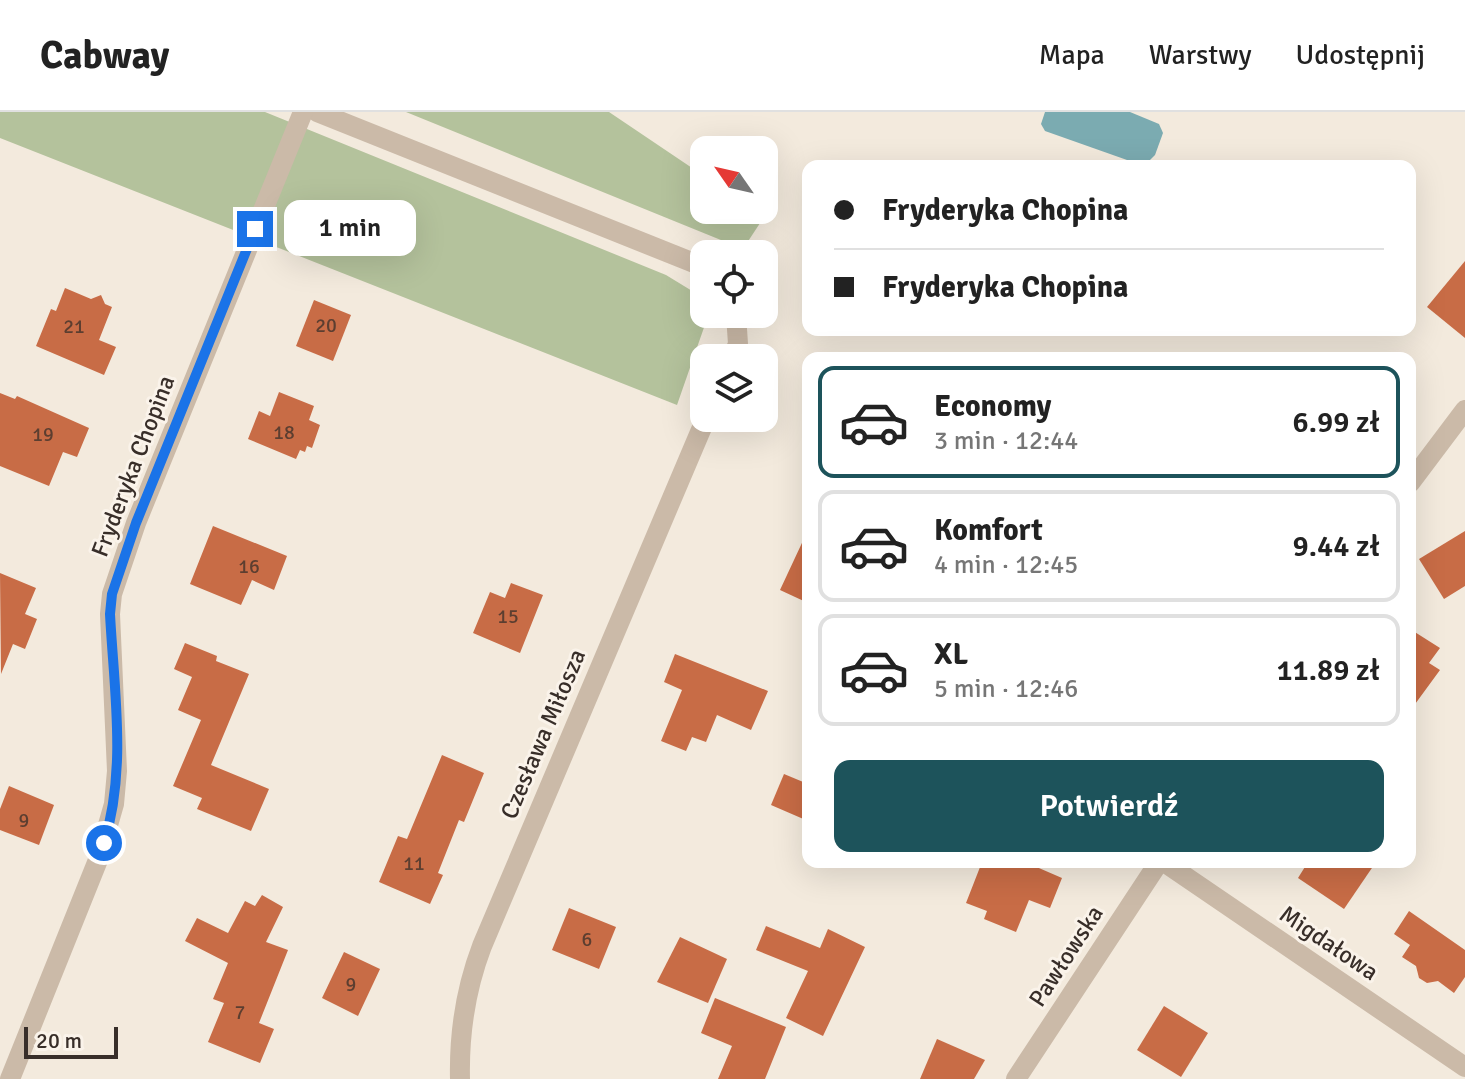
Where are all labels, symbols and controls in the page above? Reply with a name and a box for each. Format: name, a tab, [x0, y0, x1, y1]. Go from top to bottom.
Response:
text: Cabway	[40, 32, 169, 79]
text: Mapa	[1039, 38, 1105, 72]
text: Warstwy	[1149, 38, 1252, 72]
text: Udostępnij	[1296, 38, 1425, 72]
north arrow	[690, 136, 778, 224]
map controls	[690, 136, 778, 432]
text: Fryderyka Chopina	[882, 192, 1129, 229]
callout: 1 min	[283, 201, 415, 257]
route end	[237, 211, 273, 247]
text: 1 min	[319, 212, 381, 244]
button: locate	[690, 240, 778, 328]
text: Fryderyka Chopina	[882, 269, 1129, 306]
house number: 20	[315, 313, 337, 338]
house number: 21	[63, 314, 85, 339]
button: layers	[690, 344, 778, 432]
street label: Fryderyka Chopina	[85, 371, 181, 561]
icon: car	[838, 386, 910, 458]
text: Economy	[934, 388, 1051, 425]
text: 6.99 zł	[1293, 404, 1380, 441]
house number: 18	[273, 420, 295, 445]
house number: 19	[32, 422, 54, 447]
text: 3 min · 12:44	[934, 425, 1078, 457]
icon: car	[838, 510, 910, 582]
text: Komfort	[934, 512, 1043, 549]
text: 9.44 zł	[1293, 528, 1380, 565]
text: 4 min · 12:45	[934, 549, 1078, 581]
house number: 16	[238, 554, 260, 579]
house number: 15	[497, 604, 519, 629]
icon: car	[838, 634, 910, 706]
text: XL	[934, 636, 968, 673]
street label: Czesława Miłosza	[494, 645, 592, 823]
text: 11.89 zł	[1276, 652, 1380, 689]
text: 5 min · 12:46	[934, 673, 1078, 705]
button: Potwierdź	[834, 760, 1384, 852]
house number: 9	[19, 808, 29, 833]
route start	[86, 825, 122, 861]
house number: 11	[403, 851, 425, 876]
street label: Migdałowa	[1274, 899, 1384, 987]
street label: Pawłowska	[1022, 900, 1110, 1012]
house number: 6	[582, 927, 592, 952]
house number: 9	[346, 972, 356, 997]
house number: 7	[235, 1000, 245, 1025]
scale bar	[24, 1023, 118, 1059]
text: 20 m	[36, 1027, 82, 1054]

